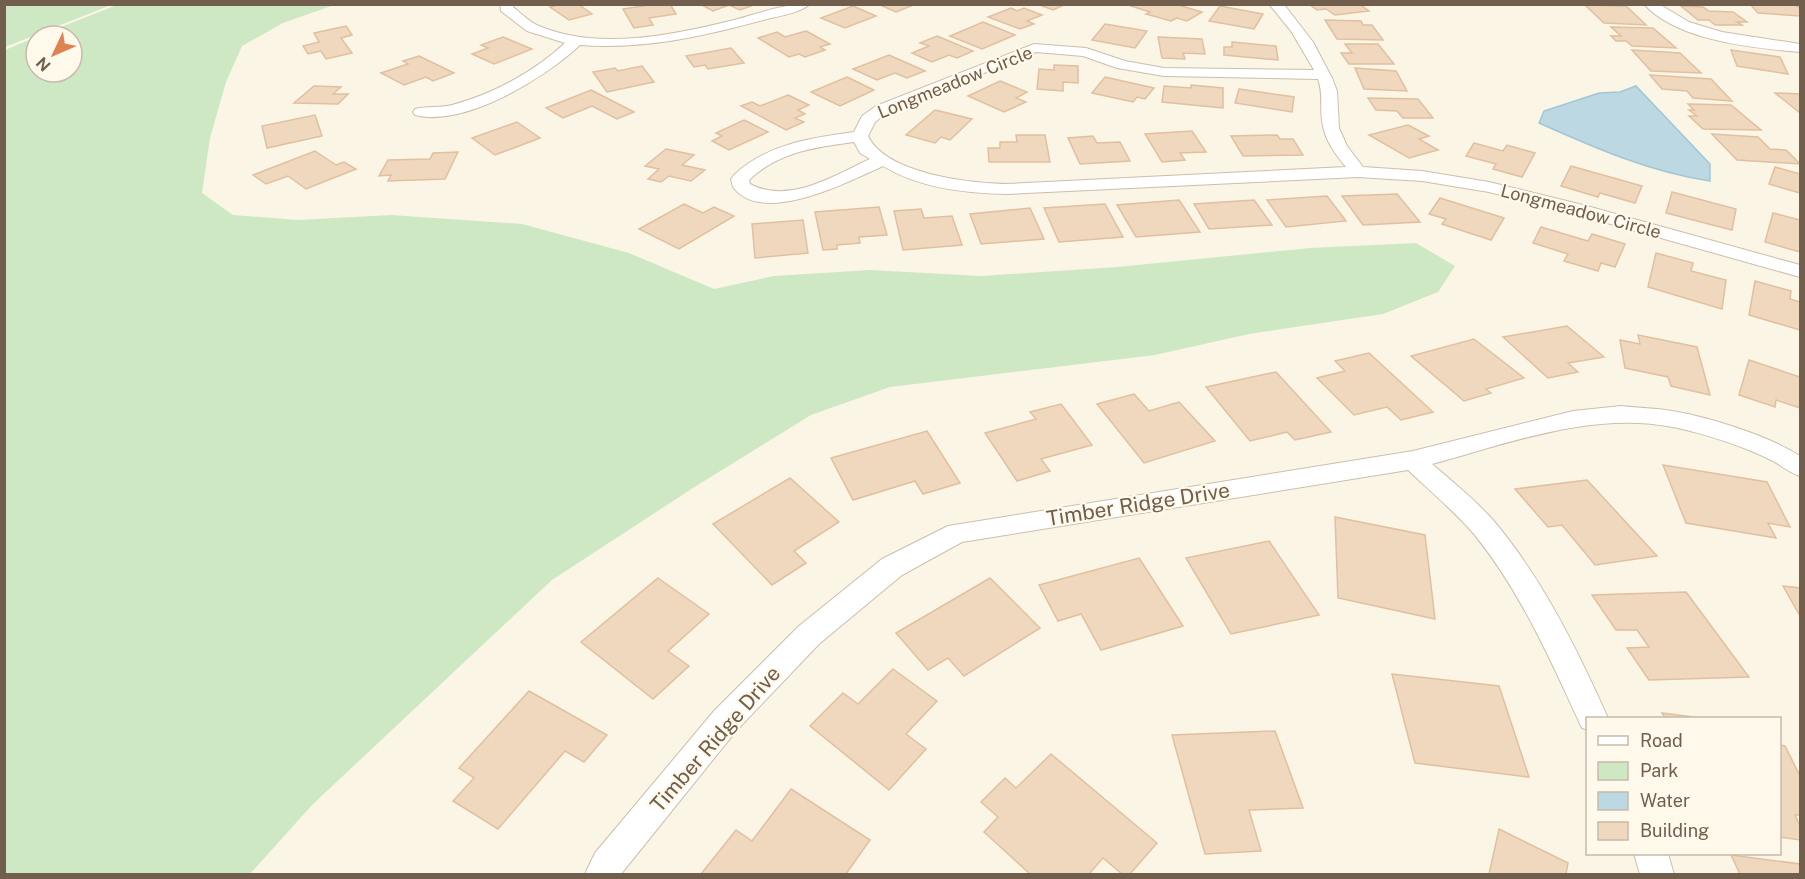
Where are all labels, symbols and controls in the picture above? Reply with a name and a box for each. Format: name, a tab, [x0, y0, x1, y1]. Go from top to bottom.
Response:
north arrow	[24, 24, 84, 84]
street label: Longmeadow Circle	[874, 41, 1036, 123]
text: N	[32, 53, 55, 75]
street label: Longmeadow Circle	[1498, 179, 1664, 243]
street label: Timber Ridge Drive	[1045, 477, 1231, 531]
street label: Timber Ridge Drive	[645, 661, 785, 817]
legend	[1586, 717, 1781, 855]
text: Road	[1640, 730, 1683, 751]
text: Park	[1640, 760, 1678, 781]
text: Water	[1640, 790, 1690, 811]
text: Building	[1640, 820, 1709, 841]

